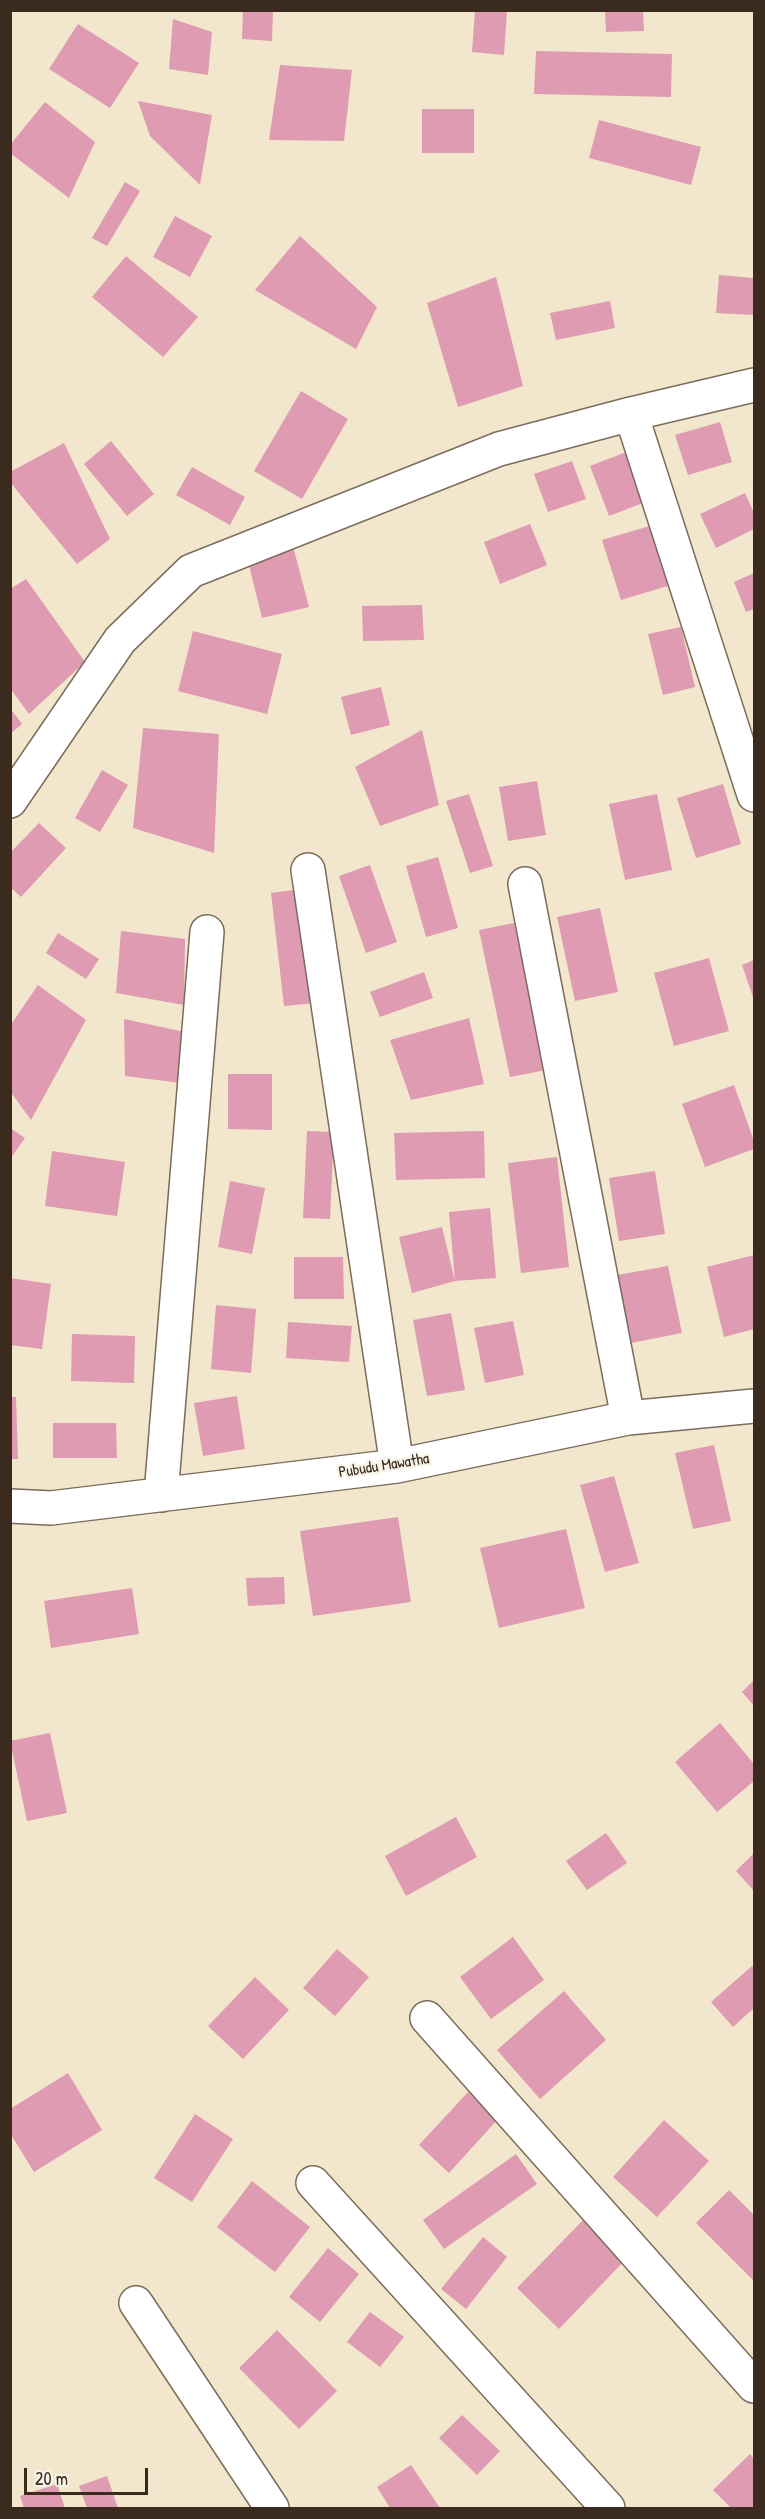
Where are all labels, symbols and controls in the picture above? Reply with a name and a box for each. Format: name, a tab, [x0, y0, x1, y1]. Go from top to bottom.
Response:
street label: Pubudu Mawatha	[337, 1449, 431, 1483]
scale bar	[27, 2456, 152, 2494]
text: 20 m	[35, 2466, 68, 2491]

